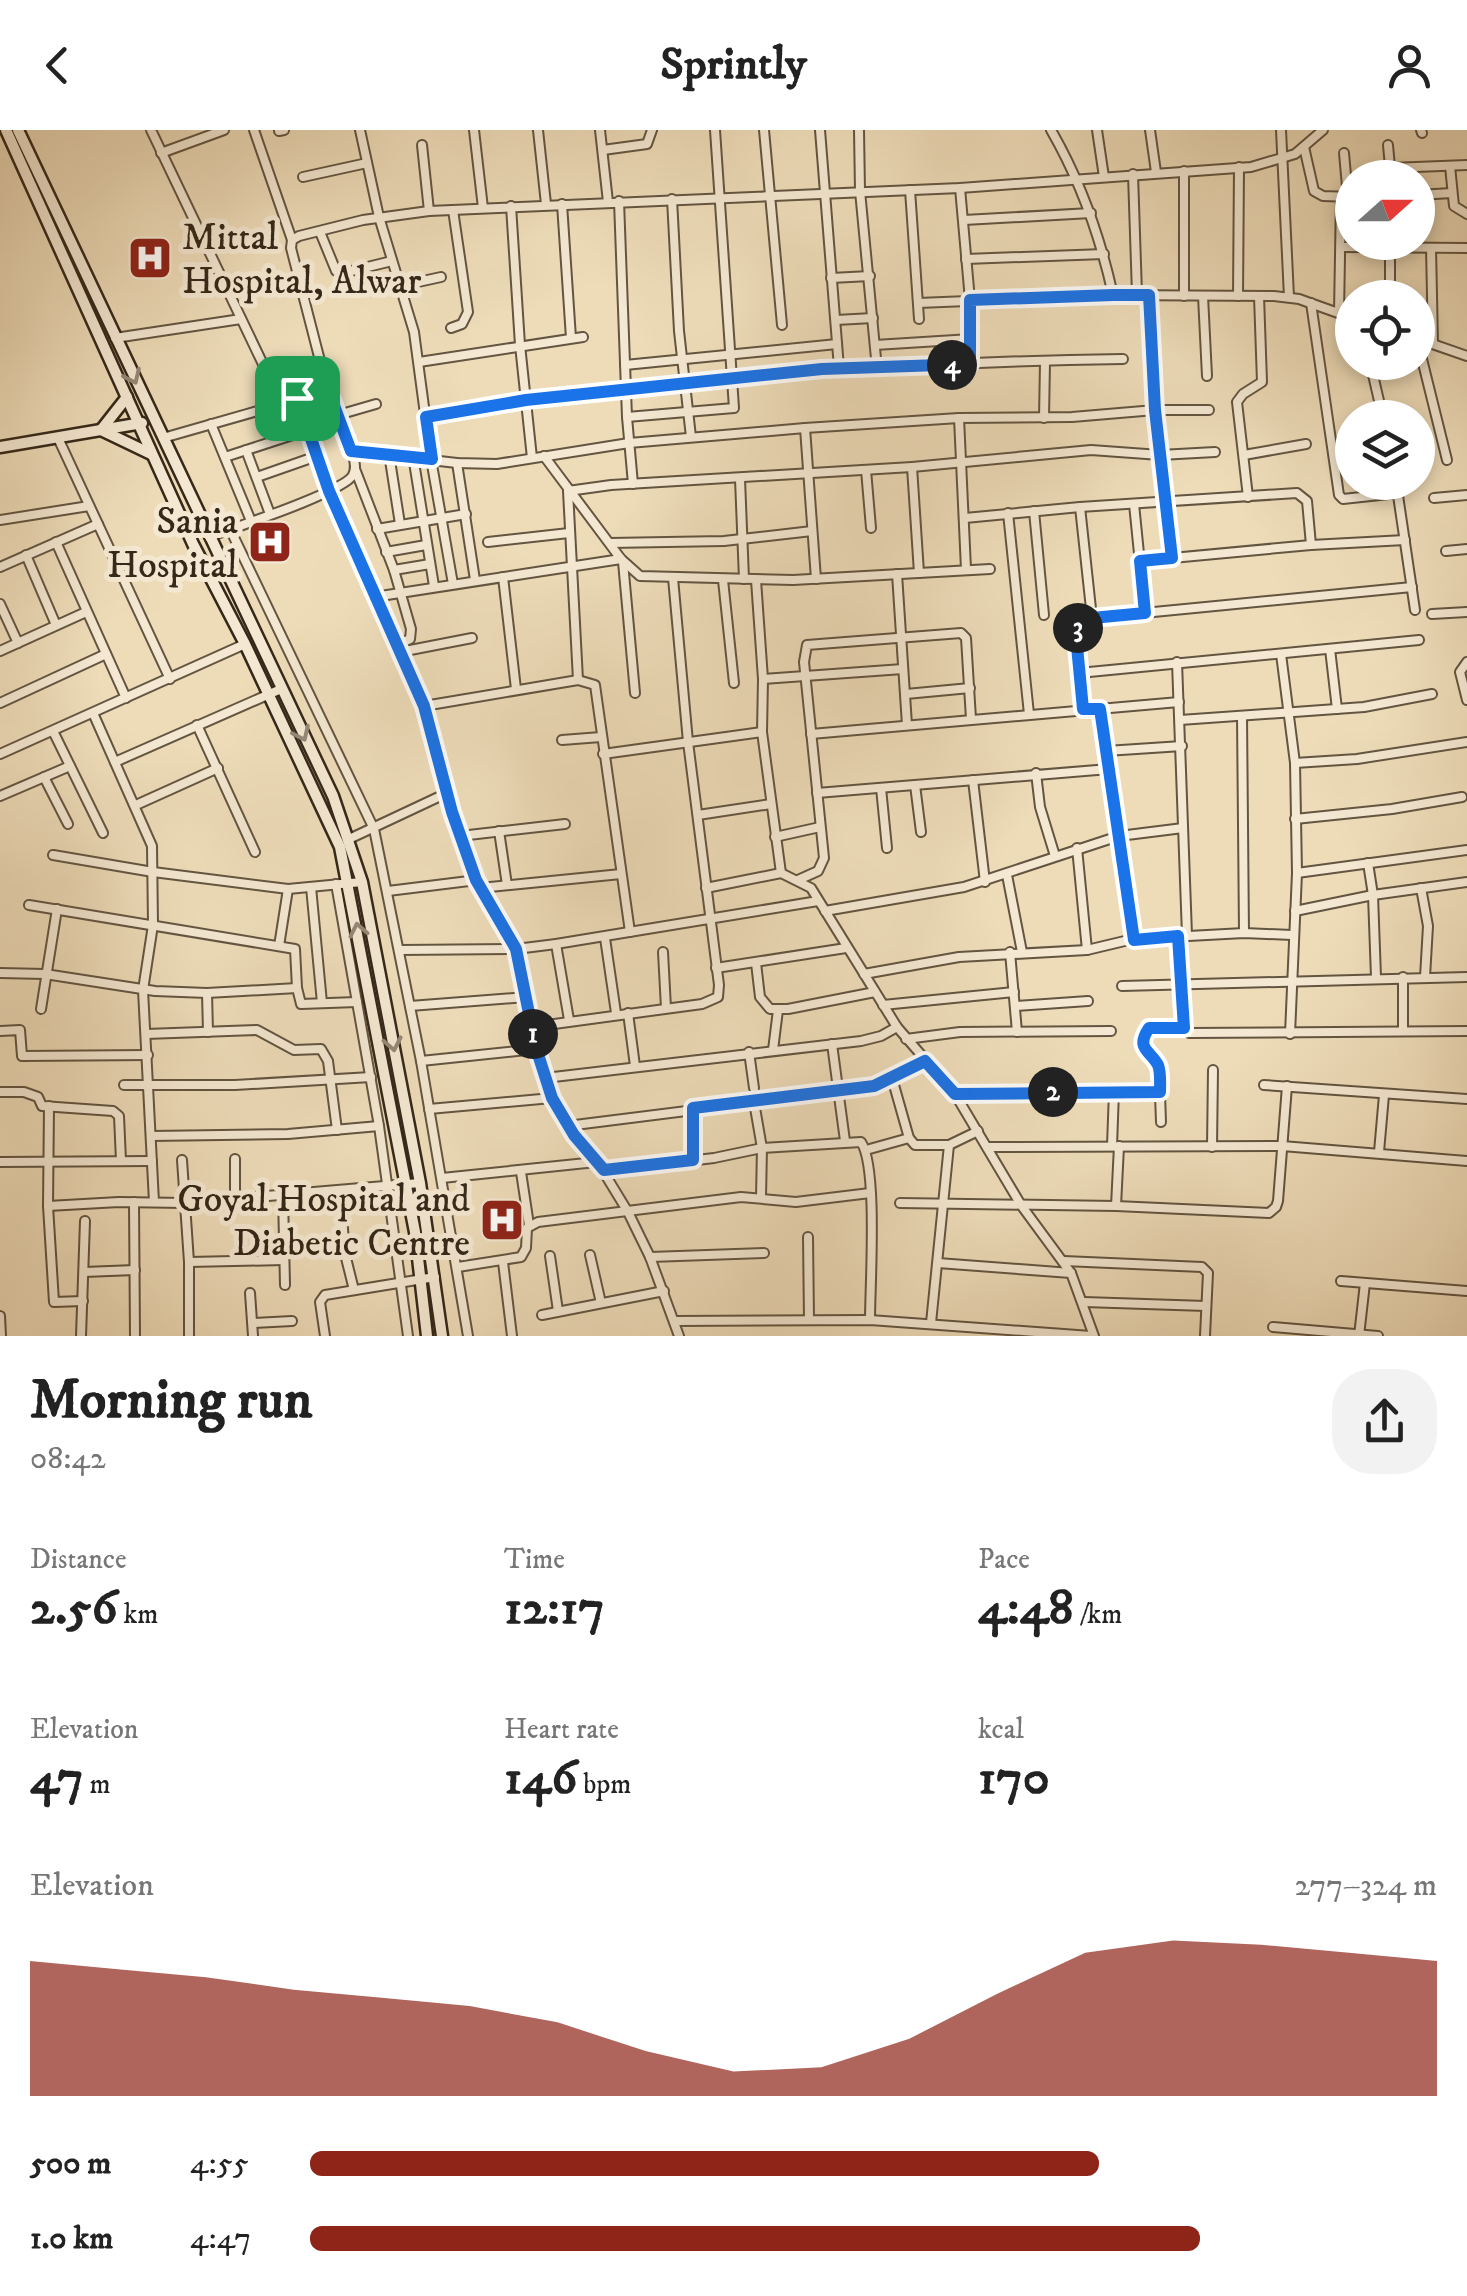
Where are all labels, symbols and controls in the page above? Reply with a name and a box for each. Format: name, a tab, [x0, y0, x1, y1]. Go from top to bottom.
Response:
text: Sprintly	[660, 37, 807, 93]
icon: back	[30, 38, 85, 93]
icon: person	[1382, 38, 1437, 93]
north arrow	[1335, 160, 1435, 260]
map controls	[1335, 160, 1435, 500]
place label: Mittal Hospital, Alwar	[182, 214, 422, 306]
hospital icon: Mittal Hospital, Alwar	[127, 235, 173, 281]
button: locate	[1335, 280, 1435, 380]
pin: 4	[927, 340, 977, 390]
text: 4	[944, 347, 960, 382]
pin	[255, 356, 340, 441]
one-way arrow	[121, 367, 141, 385]
icon: arrive	[270, 371, 325, 426]
button: layers	[1335, 400, 1435, 500]
place label: Sania Hospital	[107, 498, 239, 590]
hospital icon: Sania Hospital	[247, 519, 293, 565]
pin: 3	[1053, 603, 1103, 653]
text: 3	[1073, 610, 1083, 645]
one-way arrow	[290, 724, 310, 742]
one-way arrow	[348, 922, 369, 939]
pin: 1	[508, 1009, 558, 1059]
text: 1	[528, 1016, 538, 1051]
one-way arrow	[382, 1036, 403, 1052]
pin: 2	[1028, 1067, 1078, 1117]
text: 2	[1046, 1074, 1060, 1109]
place label: Goyal Hospital and Diabetic Centre	[177, 1176, 470, 1268]
hospital icon: Goyal Hospital and Diabetic Centre	[479, 1197, 525, 1243]
text: Morning run	[30, 1367, 312, 1436]
button: share	[1332, 1369, 1437, 1474]
text: 08:42	[30, 1439, 106, 1479]
text: Distance	[30, 1542, 126, 1577]
text: Time	[504, 1542, 565, 1577]
text: Pace	[978, 1542, 1030, 1577]
text: 2.56	[30, 1577, 117, 1640]
text: 12:17	[504, 1577, 605, 1640]
text: 4:48	[978, 1577, 1074, 1640]
text: km	[117, 1597, 158, 1632]
text: /km	[1074, 1597, 1122, 1632]
text: Elevation	[30, 1712, 138, 1747]
text: Heart rate	[504, 1712, 619, 1747]
text: kcal	[978, 1712, 1024, 1747]
text: 47	[30, 1747, 84, 1810]
text: 146	[504, 1747, 577, 1810]
text: 170	[978, 1747, 1050, 1810]
text: m	[84, 1767, 111, 1802]
text: bpm	[577, 1767, 631, 1802]
text: Elevation	[30, 1866, 154, 1906]
text: 277–324 m	[1295, 1866, 1437, 1906]
text: 500 m	[30, 2144, 111, 2184]
text: 4:55	[190, 2144, 249, 2184]
text: 1.0 km	[30, 2219, 113, 2259]
text: 4:47	[190, 2219, 251, 2259]

